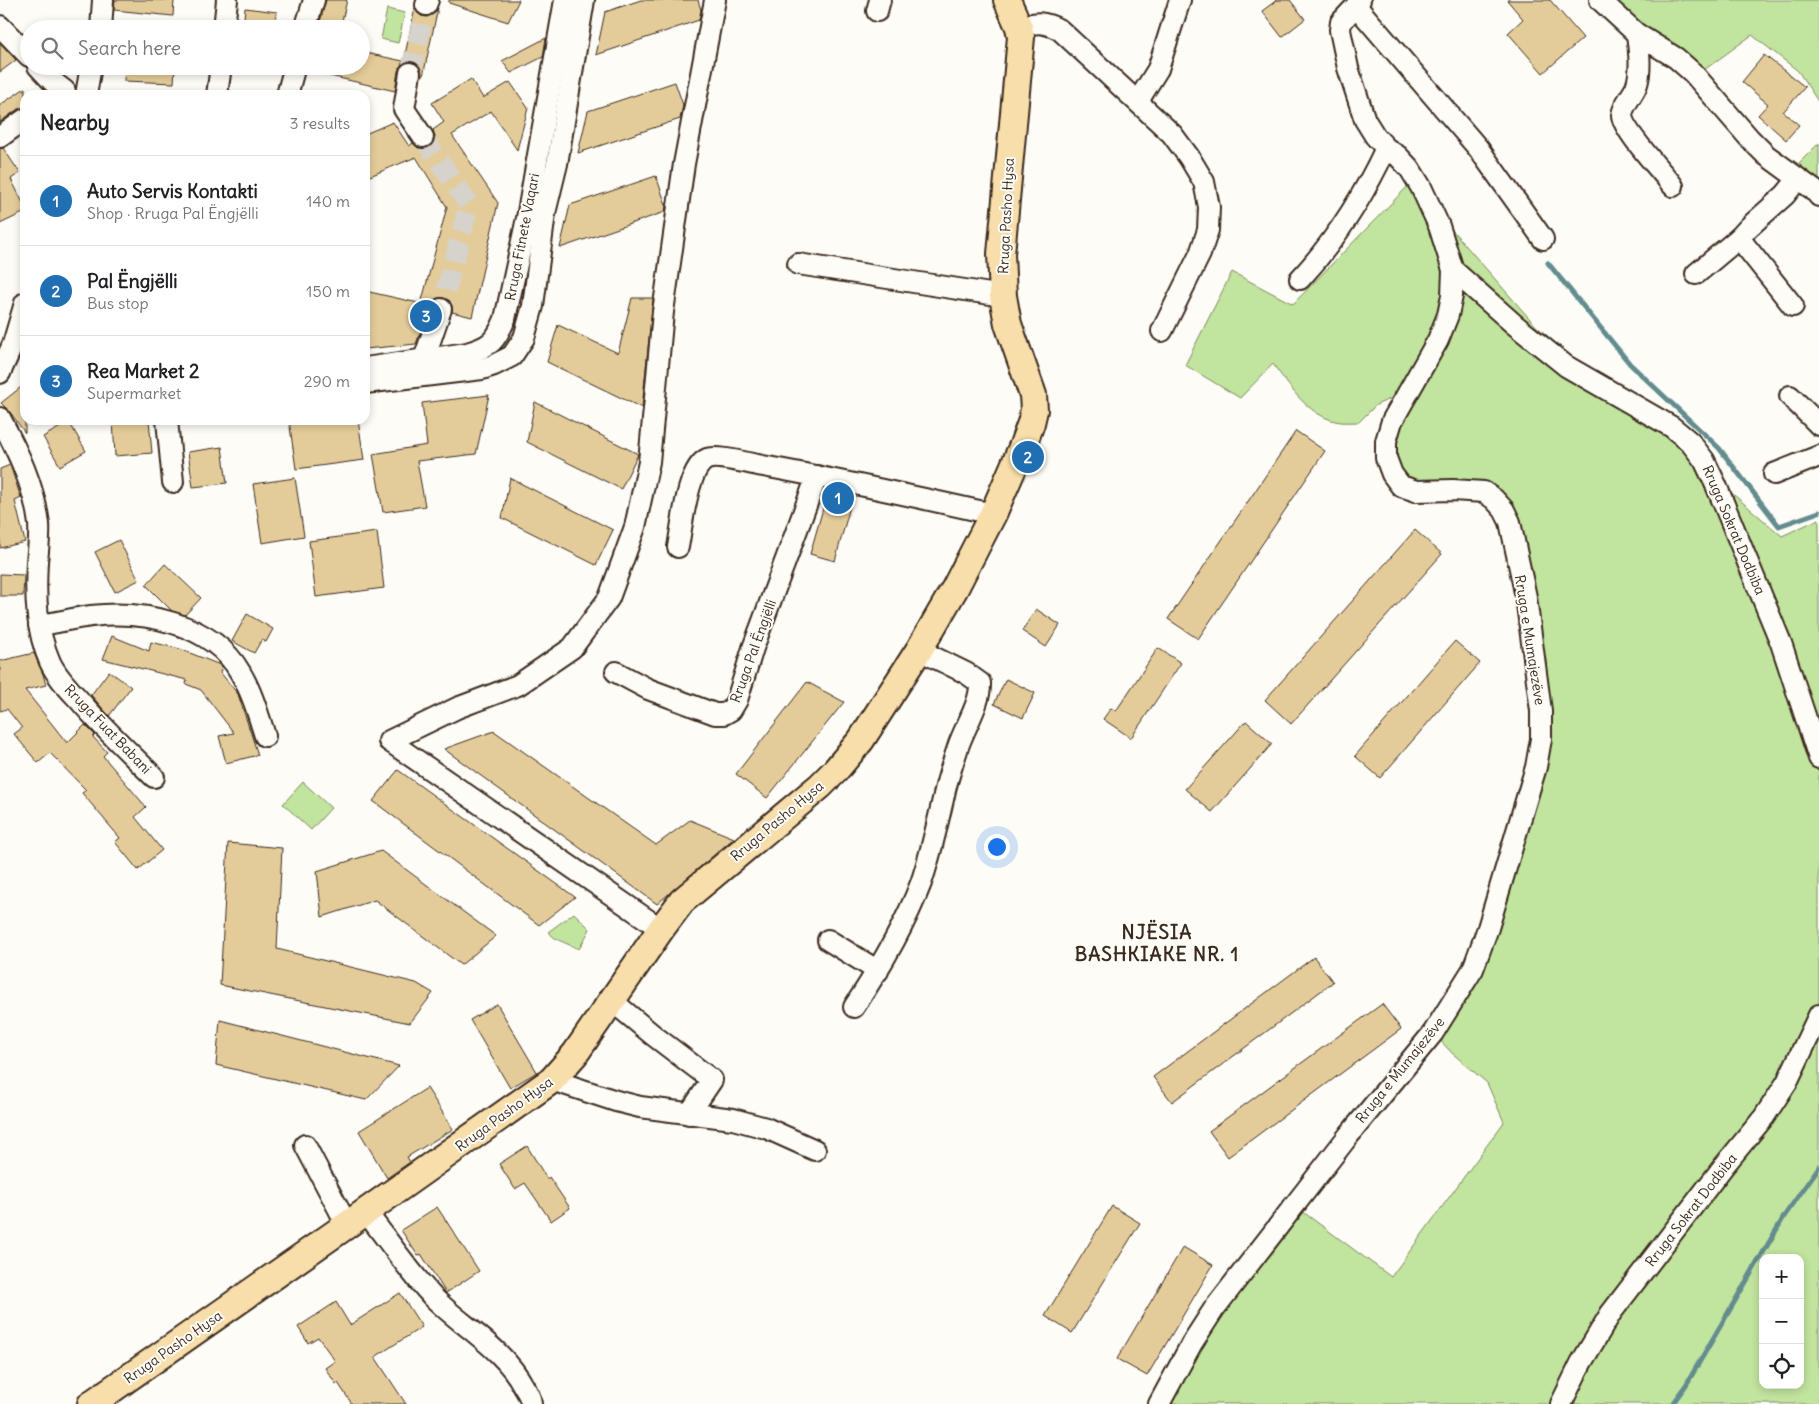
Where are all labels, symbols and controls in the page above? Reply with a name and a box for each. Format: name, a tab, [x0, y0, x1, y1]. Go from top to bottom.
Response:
search box	[20, 20, 370, 75]
icon: search	[38, 34, 66, 62]
text: Search here	[78, 36, 181, 60]
text: Nearby	[40, 109, 110, 136]
text: 3 results	[290, 113, 350, 133]
street label: Rruga Pasho Hysa	[994, 158, 1018, 274]
street label: Rruga Fitnete Vaqari	[501, 172, 543, 302]
text: Auto Servis Kontakti	[87, 179, 258, 203]
text: 1	[53, 191, 59, 211]
text: 140 m	[306, 191, 350, 211]
text: Shop · Rruga Pal Ëngjëlli	[87, 203, 258, 223]
text: Pal Ëngjëlli	[87, 269, 178, 293]
text: 2	[52, 281, 60, 301]
text: 150 m	[306, 281, 350, 301]
text: Bus stop	[87, 293, 149, 313]
pin: 3	[410, 297, 442, 335]
text: Rea Market 2	[87, 359, 199, 383]
text: 3	[51, 371, 61, 391]
text: 290 m	[304, 371, 350, 391]
text: Supermarket	[87, 383, 181, 403]
pin: 2	[1012, 438, 1044, 476]
street label: Rruga Sokrat Dodbiba	[1699, 463, 1769, 597]
pin: 1	[822, 479, 854, 517]
street label: Rruga e Mumajezëve	[1511, 574, 1549, 706]
street label: Rruga Pal Ëngjëlli	[726, 597, 780, 705]
street label: Rruga Fuat Babani	[61, 680, 155, 778]
street label: Rruga Pasho Hysa	[727, 777, 827, 865]
your location	[984, 834, 1010, 860]
district label: NJËSIA BASHKIAKE NR. 1	[1075, 919, 1239, 966]
street label: Rruga e Mumajezëve	[1352, 1013, 1448, 1127]
street label: Rruga Pasho Hysa	[452, 1073, 556, 1155]
street label: Rruga Sokrat Dodbiba	[1641, 1150, 1741, 1270]
map controls	[1759, 1254, 1804, 1389]
button: +	[1759, 1254, 1804, 1299]
button: −	[1759, 1299, 1804, 1344]
street label: Rruga Pasho Hysa	[120, 1306, 226, 1388]
button: locate	[1759, 1344, 1804, 1389]

